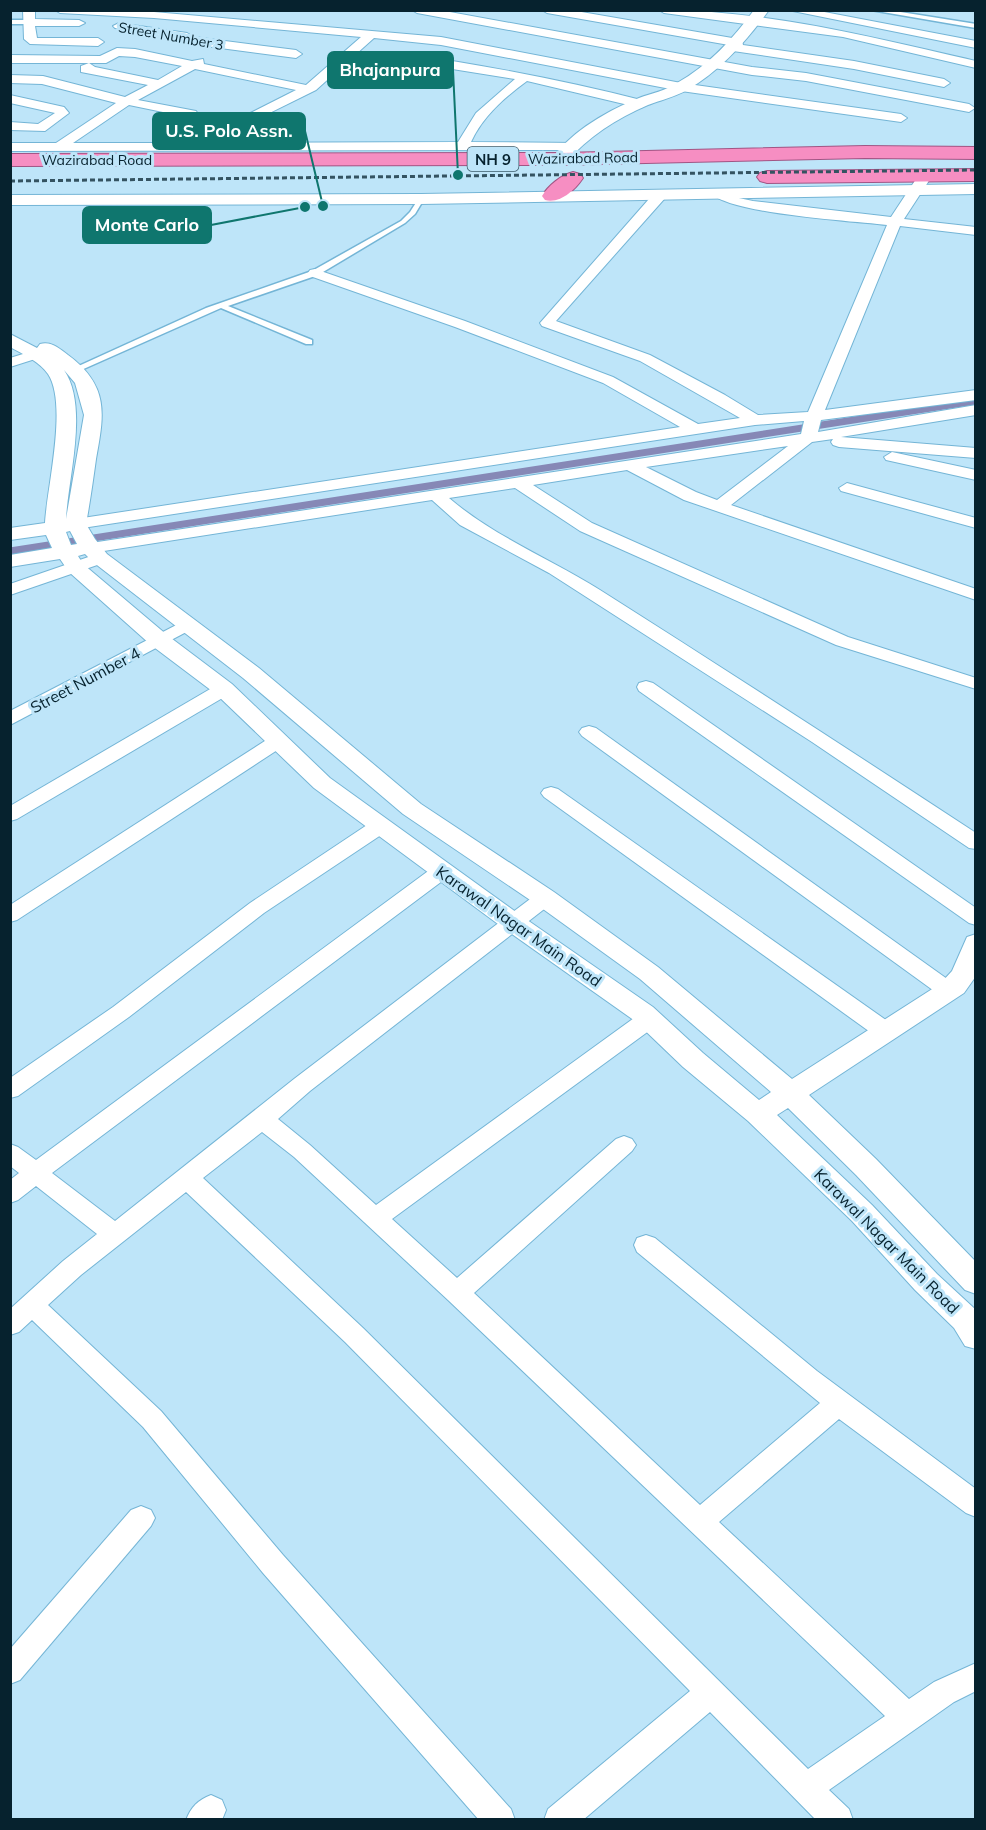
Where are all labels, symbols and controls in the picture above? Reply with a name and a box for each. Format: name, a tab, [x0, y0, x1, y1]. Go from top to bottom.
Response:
street label: Street Number 3	[117, 18, 225, 54]
callout: Bhajanpura	[328, 52, 453, 88]
text: Bhajanpura	[339, 58, 441, 81]
callout: U.S. Polo Assn.	[153, 113, 305, 149]
text: U.S. Polo Assn.	[165, 119, 293, 142]
road number: NH 9	[468, 147, 518, 171]
street label: Wazirabad Road	[528, 148, 638, 168]
street label: Wazirabad Road	[42, 151, 152, 169]
callout: Monte Carlo	[83, 207, 211, 243]
text: Monte Carlo	[95, 213, 199, 236]
street label: Street Number 4	[27, 642, 144, 717]
street label: Karawal Nagar Main Road	[433, 861, 605, 991]
street label: Karawal Nagar Main Road	[810, 1164, 964, 1318]

